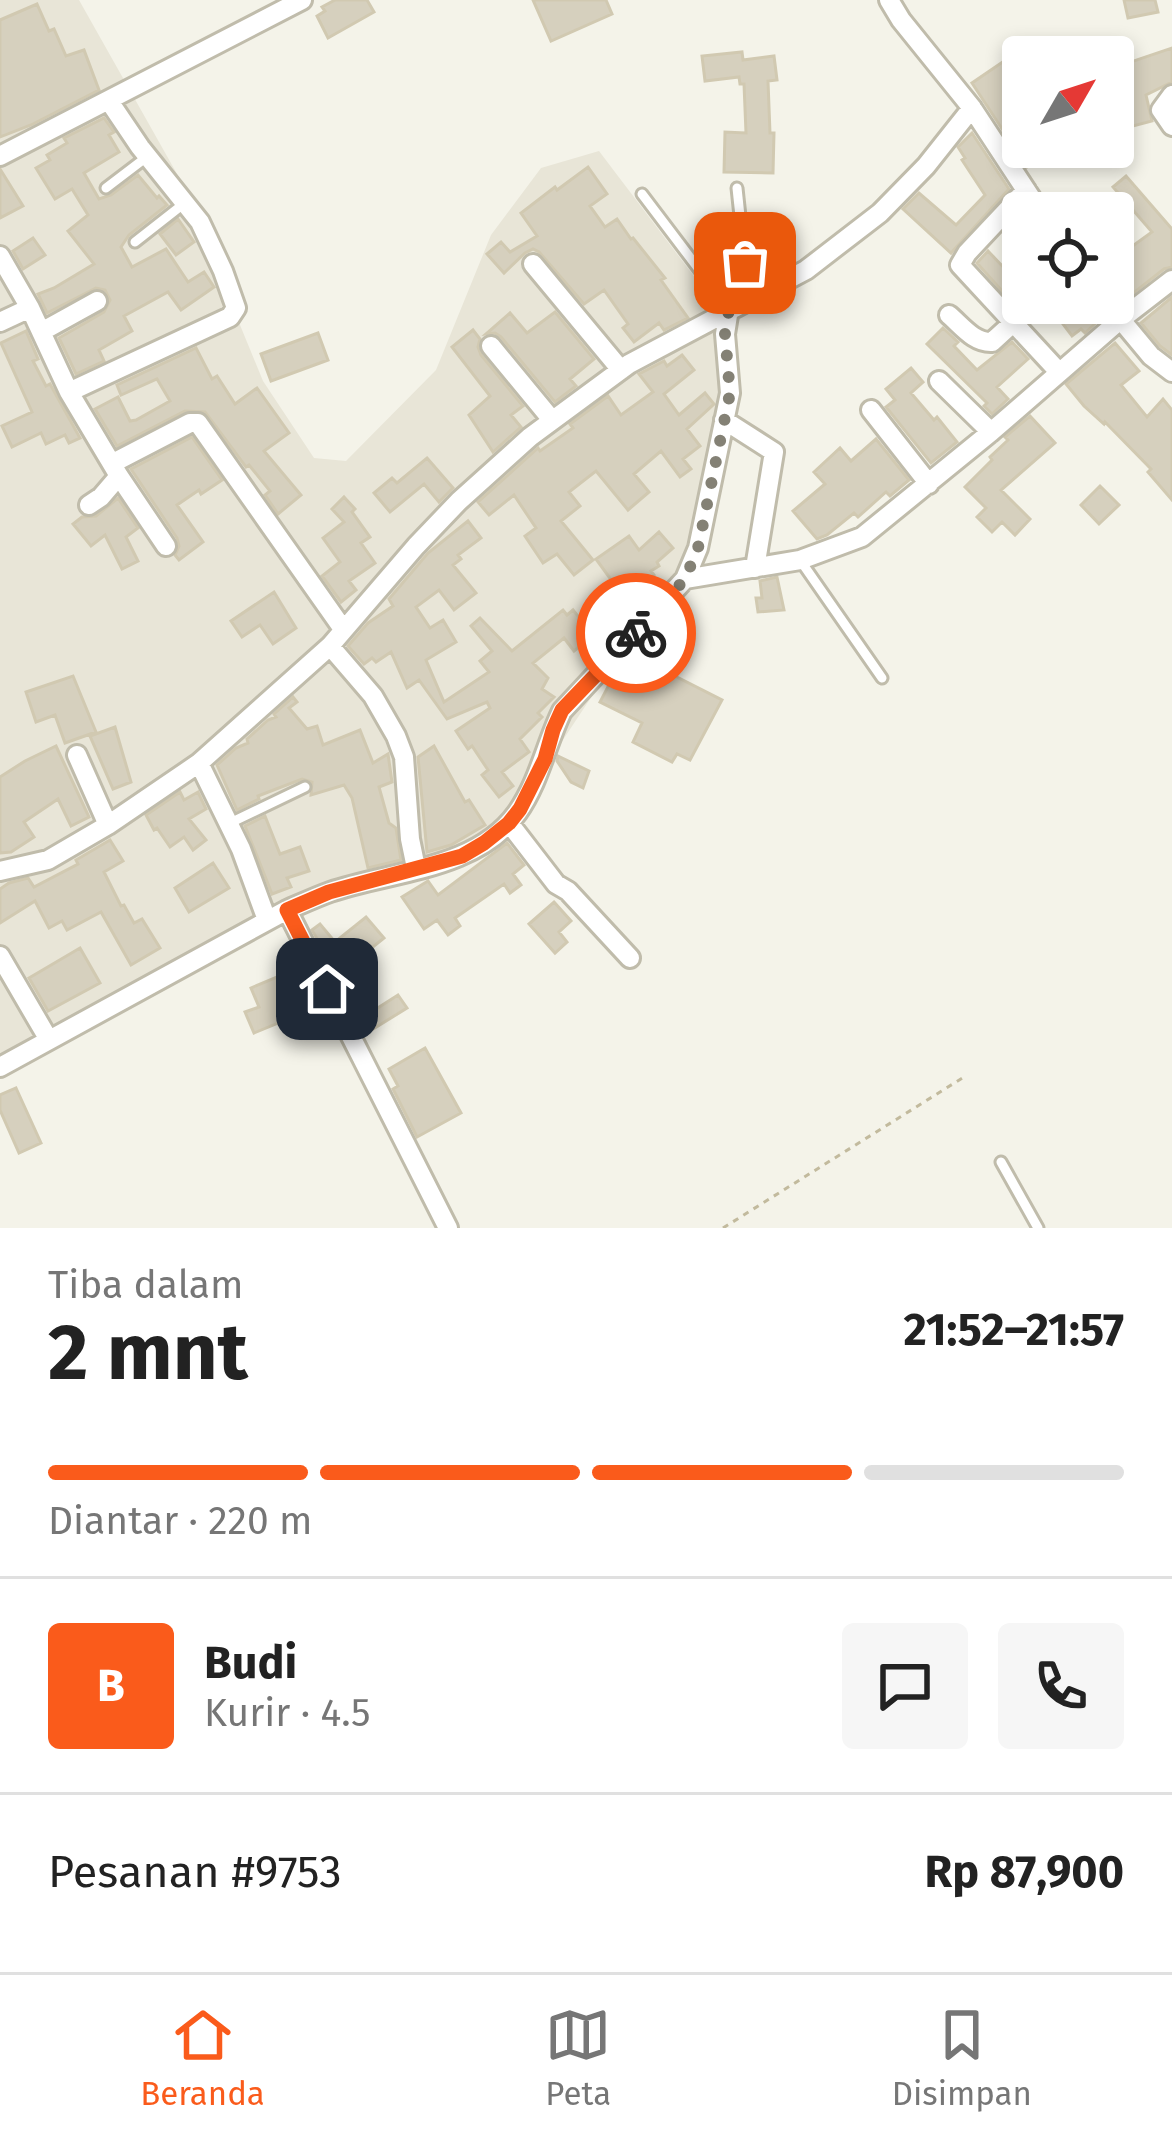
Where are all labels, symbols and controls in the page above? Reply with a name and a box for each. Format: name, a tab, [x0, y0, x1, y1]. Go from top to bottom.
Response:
north arrow	[1002, 36, 1134, 168]
map controls	[1002, 36, 1134, 324]
button: locate	[1002, 192, 1134, 324]
pin	[694, 212, 796, 314]
icon: bag	[712, 230, 778, 296]
courier	[576, 573, 696, 693]
icon: bike	[603, 600, 669, 666]
pin	[276, 938, 378, 1040]
icon: home	[294, 956, 360, 1022]
text: Tiba dalam	[48, 1262, 244, 1308]
text: 21:52–21:57	[903, 1303, 1124, 1357]
text: 2 mnt	[48, 1306, 248, 1400]
text: Diantar · 220 m	[48, 1498, 312, 1544]
button: chat	[842, 1623, 968, 1749]
button: phone	[998, 1623, 1124, 1749]
text: Budi	[204, 1636, 297, 1690]
text: B	[97, 1659, 125, 1713]
text: Kurir · 4.5	[204, 1690, 371, 1736]
text: Pesanan #9753	[48, 1845, 342, 1899]
text: Rp 87,900	[925, 1845, 1124, 1899]
tab: Beranda	[140, 2002, 265, 2114]
tab: Peta	[545, 2002, 611, 2114]
tab: Disimpan	[892, 2002, 1032, 2114]

